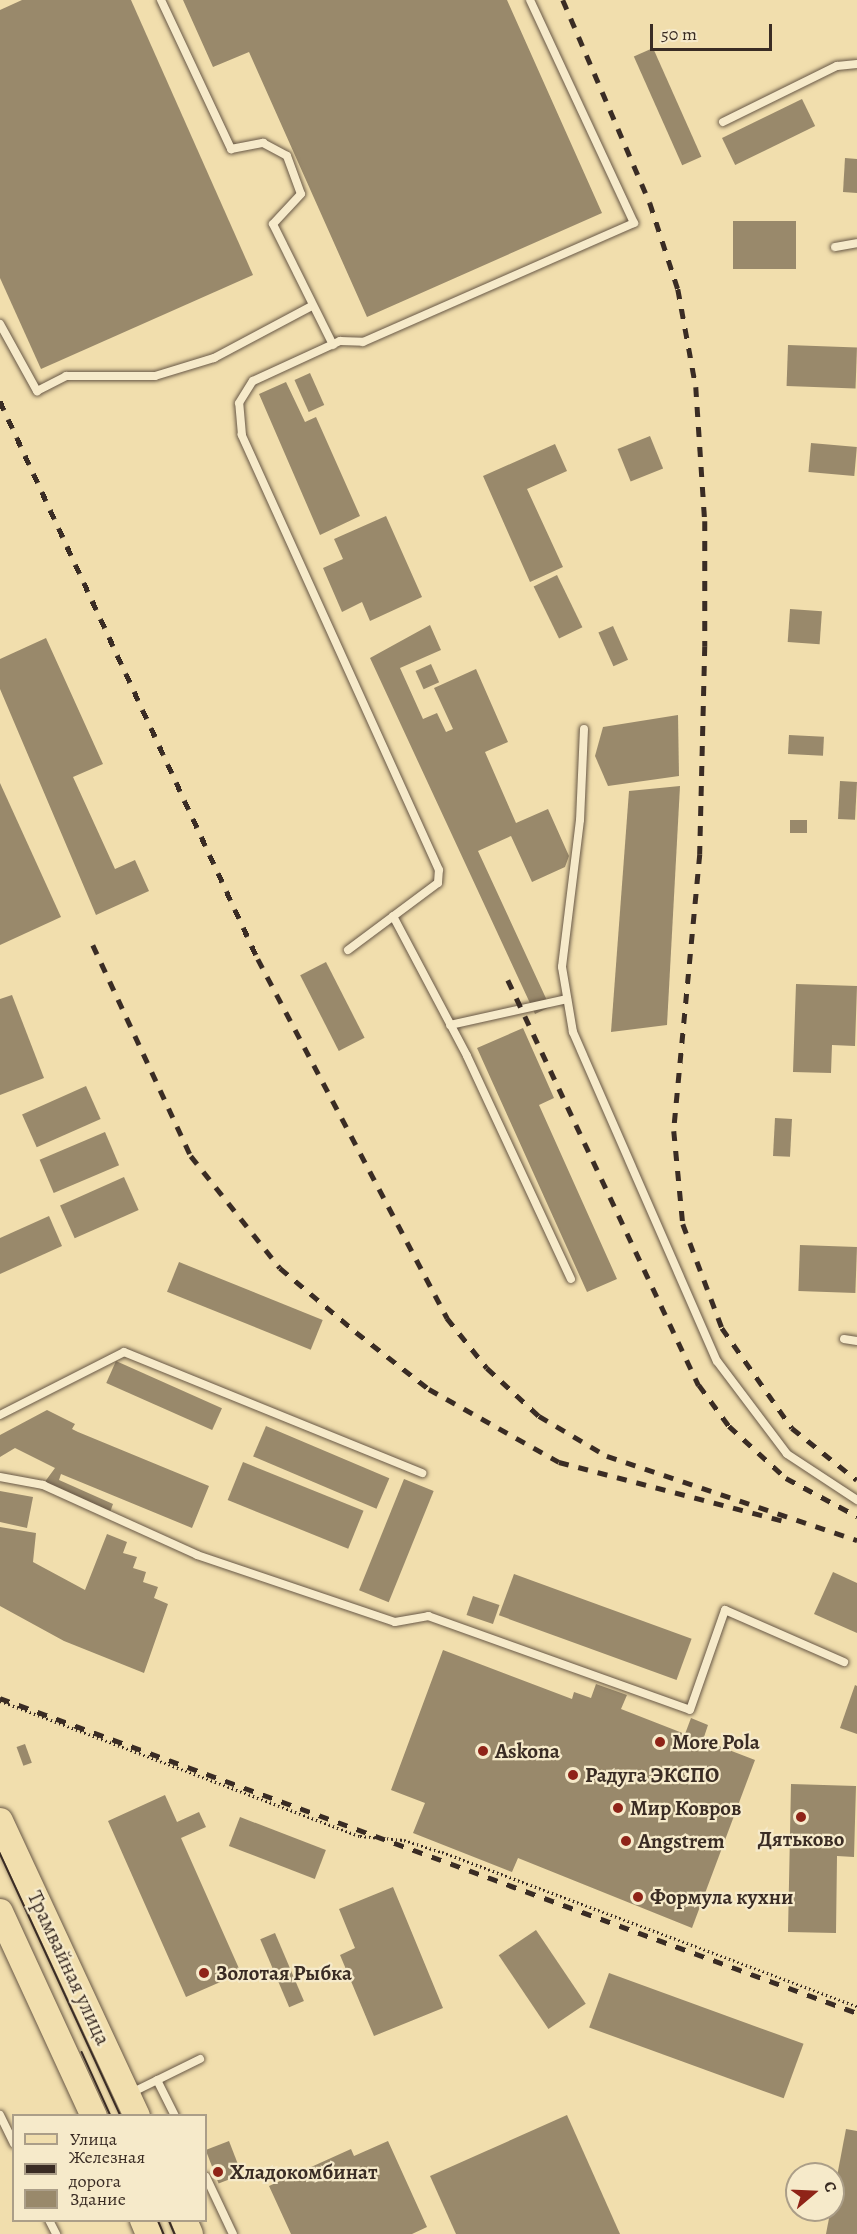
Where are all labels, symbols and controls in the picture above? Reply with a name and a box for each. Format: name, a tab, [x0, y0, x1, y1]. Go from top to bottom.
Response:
scale bar	[653, 12, 774, 50]
text: 50 m	[661, 22, 697, 46]
place label: More Pola	[672, 1729, 760, 1755]
marker: More Pola	[653, 1735, 667, 1749]
place label: Askona	[495, 1738, 560, 1764]
marker: Askona	[476, 1744, 490, 1758]
place label: Радуга ЭКСПО	[585, 1762, 719, 1788]
marker: Радуга ЭКСПО	[566, 1768, 580, 1782]
place label: Мир Ковров	[630, 1795, 741, 1821]
marker: Мир Ковров	[611, 1801, 625, 1815]
marker: Дятьково	[794, 1810, 808, 1824]
place label: Дятьково	[758, 1826, 844, 1852]
place label: Angstrem	[638, 1828, 724, 1854]
marker: Angstrem	[619, 1834, 633, 1848]
place label: Формула кухни	[650, 1884, 793, 1910]
street label: Трамвайная улица	[22, 1887, 116, 2049]
marker: Формула кухни	[631, 1890, 645, 1904]
place label: Золотая Рыбка	[216, 1960, 352, 1986]
marker: Золотая Рыбка	[197, 1966, 211, 1980]
legend	[12, 2114, 207, 2222]
text: Улица	[70, 2127, 117, 2151]
text: Железная дорога	[69, 2145, 145, 2193]
place label: Хладокомбинат	[230, 2159, 378, 2185]
north arrow	[785, 2162, 845, 2222]
marker: Хладокомбинат	[211, 2165, 225, 2179]
text: С	[818, 2179, 842, 2195]
text: Здание	[70, 2187, 126, 2211]

